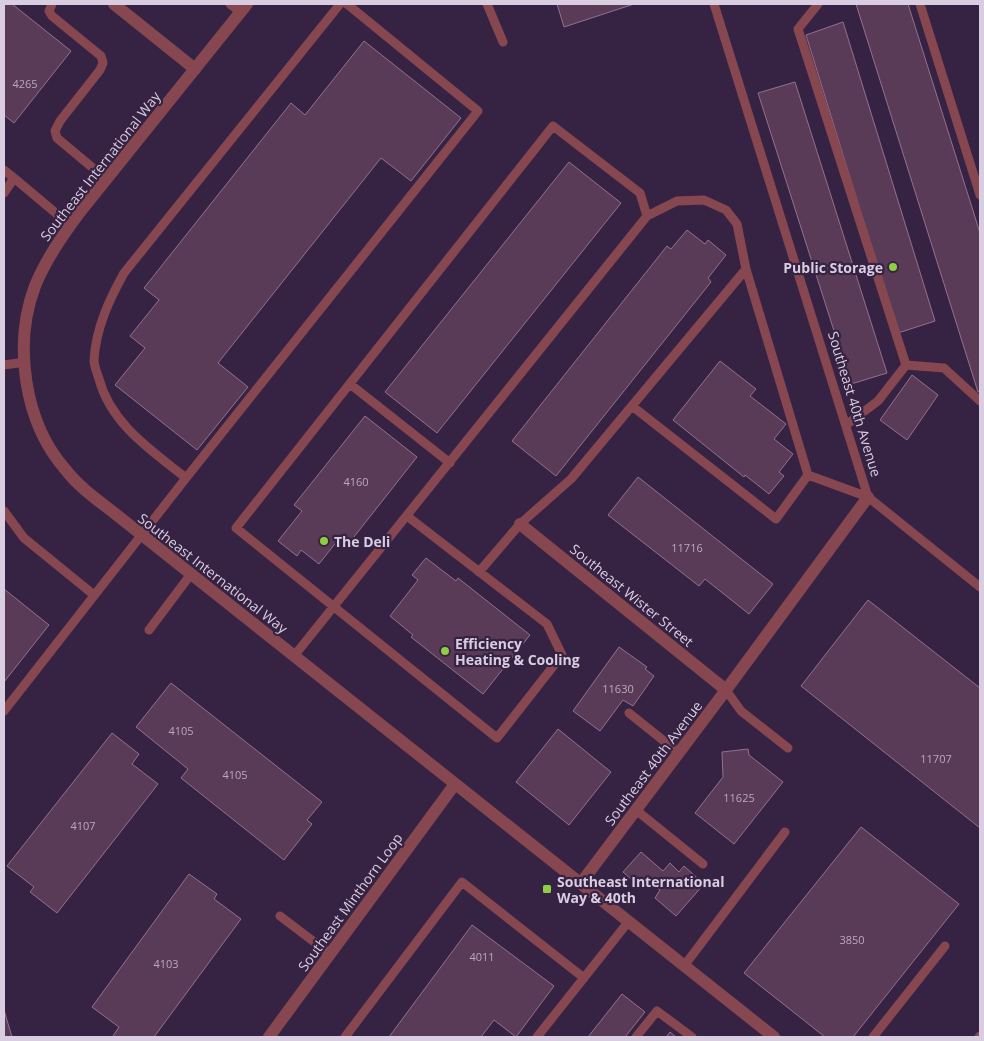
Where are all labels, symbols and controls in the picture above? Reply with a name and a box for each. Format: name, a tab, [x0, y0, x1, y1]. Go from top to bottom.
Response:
house number: 4265	[12, 76, 38, 91]
street label: Southeast International Way	[36, 87, 165, 245]
place label: Public Storage	[783, 258, 883, 277]
marker: Public Storage	[887, 261, 899, 273]
street label: Southeast 40th Avenue	[824, 329, 886, 479]
house number: 4160	[343, 474, 369, 489]
street label: Southeast International Way	[134, 509, 292, 638]
place label: The Deli	[334, 532, 390, 551]
marker: The Deli	[318, 535, 330, 547]
street label: Southeast Wister Street	[566, 539, 698, 651]
house number: 11716	[671, 540, 703, 555]
place label: Efficiency Heating & Cooling	[455, 634, 580, 669]
marker: Efficiency Heating & Cooling	[439, 645, 451, 657]
house number: 11630	[602, 681, 634, 696]
street label: Southeast 40th Avenue	[600, 697, 706, 829]
house number: 4105	[168, 723, 194, 738]
house number: 11707	[920, 751, 952, 766]
house number: 4105	[222, 767, 248, 782]
house number: 11625	[723, 790, 755, 805]
house number: 4107	[70, 818, 96, 833]
street label: Southeast Minthorn Loop	[293, 829, 407, 975]
place label: Southeast International Way & 40th	[557, 872, 724, 907]
marker: Southeast International Way & 40th	[541, 883, 553, 895]
house number: 3850	[839, 932, 865, 947]
house number: 4011	[469, 949, 495, 964]
house number: 4103	[153, 956, 179, 971]

